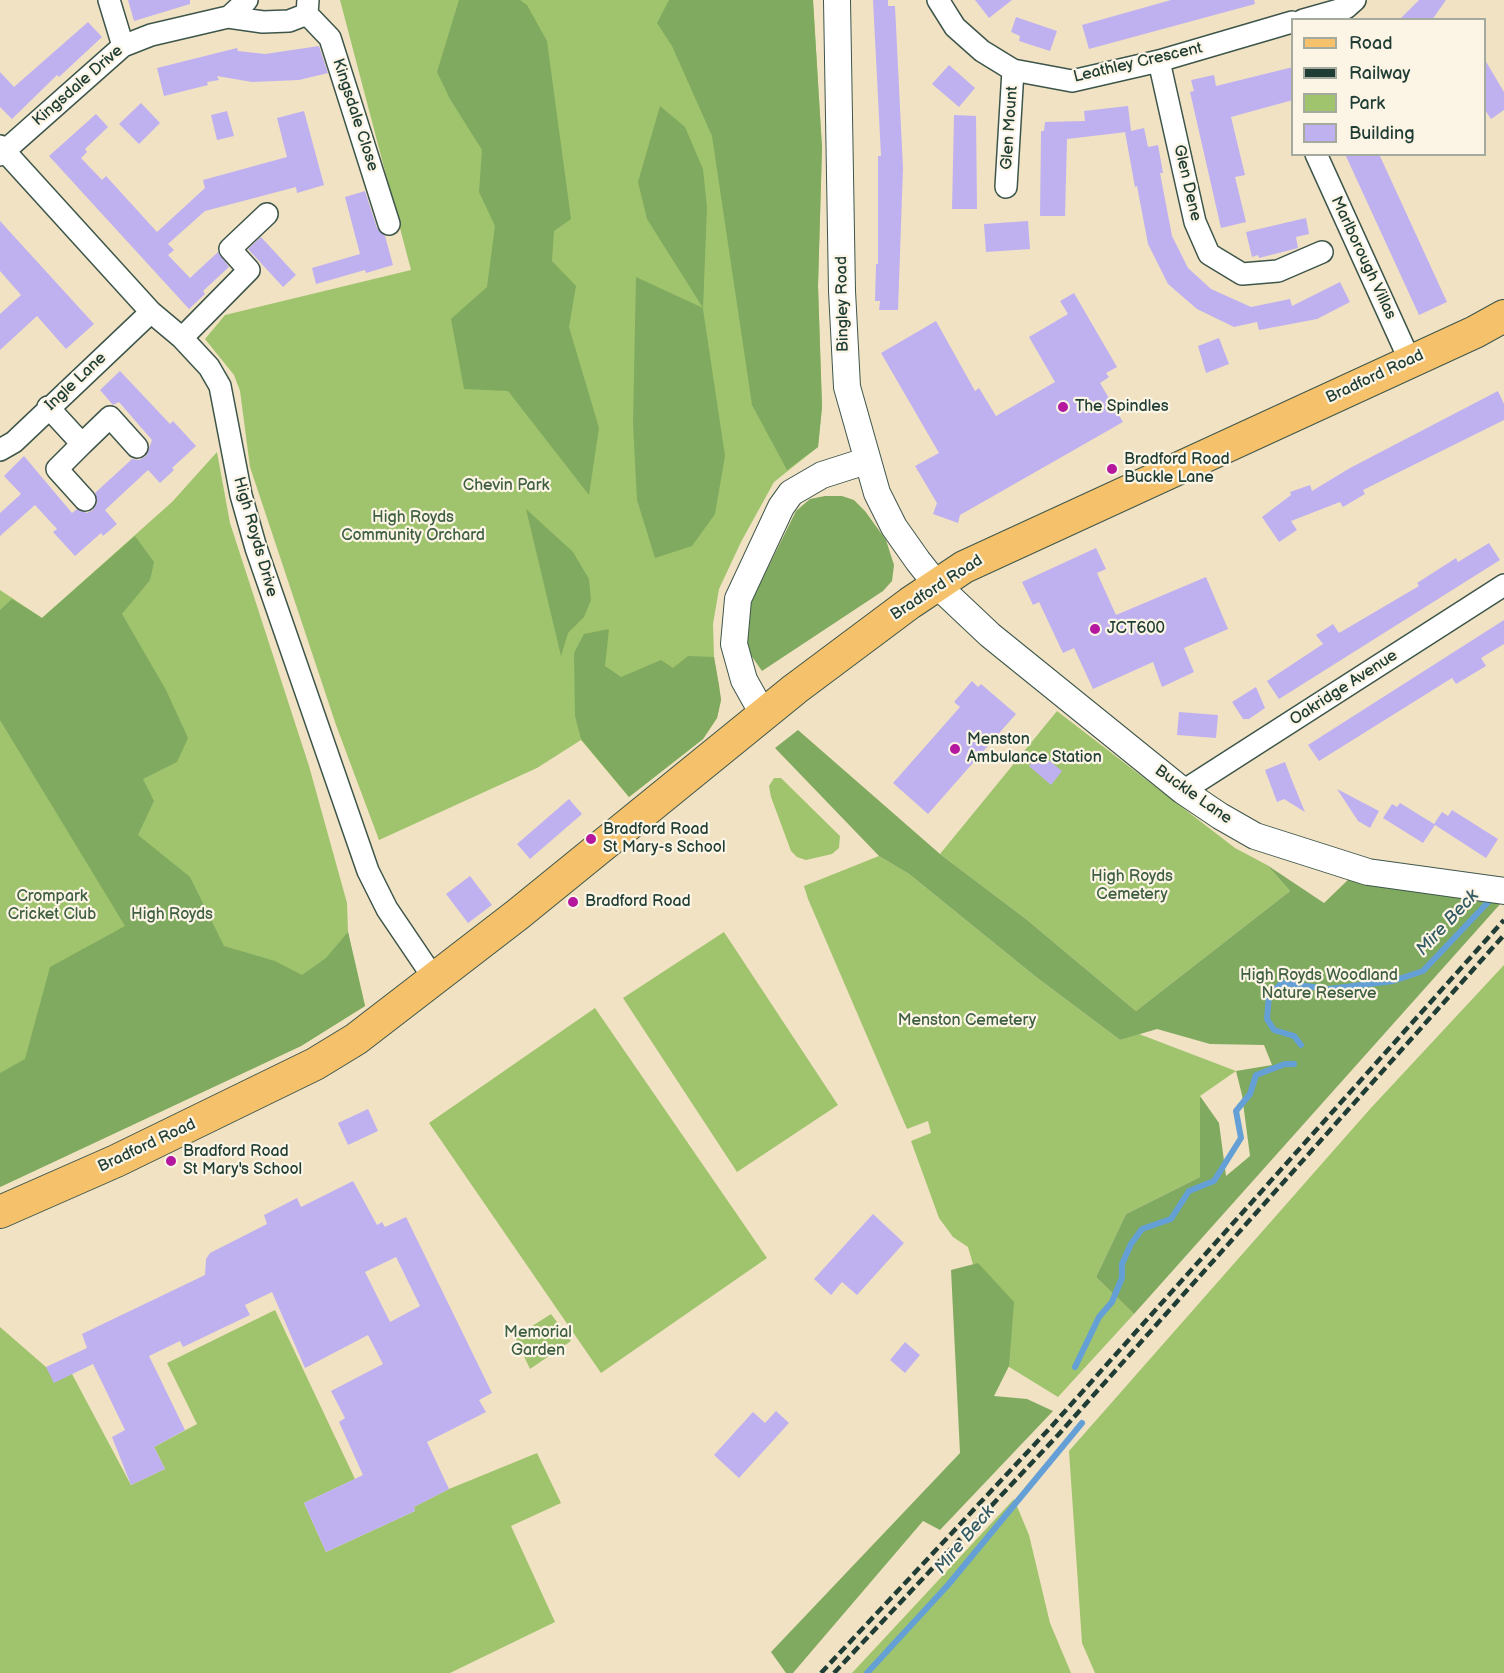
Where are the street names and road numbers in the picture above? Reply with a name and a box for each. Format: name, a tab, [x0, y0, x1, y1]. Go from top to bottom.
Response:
street label: Leathley Crescent	[1072, 39, 1204, 87]
street label: Kingsdale Drive	[29, 42, 127, 130]
street label: Kingsdale Close	[328, 56, 382, 174]
street label: Glen Mount	[997, 85, 1023, 171]
street label: Glen Dene	[1169, 143, 1205, 223]
street label: Marlborough Villas	[1326, 193, 1400, 323]
street label: Bingley Road	[833, 256, 853, 352]
street label: Bradford Road	[1323, 346, 1427, 408]
street label: Ingle Lane	[41, 349, 111, 415]
street label: High Royds Drive	[229, 475, 281, 599]
street label: Bradford Road	[887, 551, 987, 625]
street label: Oakridge Avenue	[1287, 646, 1401, 730]
street label: Buckle Lane	[1151, 761, 1235, 829]
street label: Bradford Road	[95, 1115, 199, 1177]

